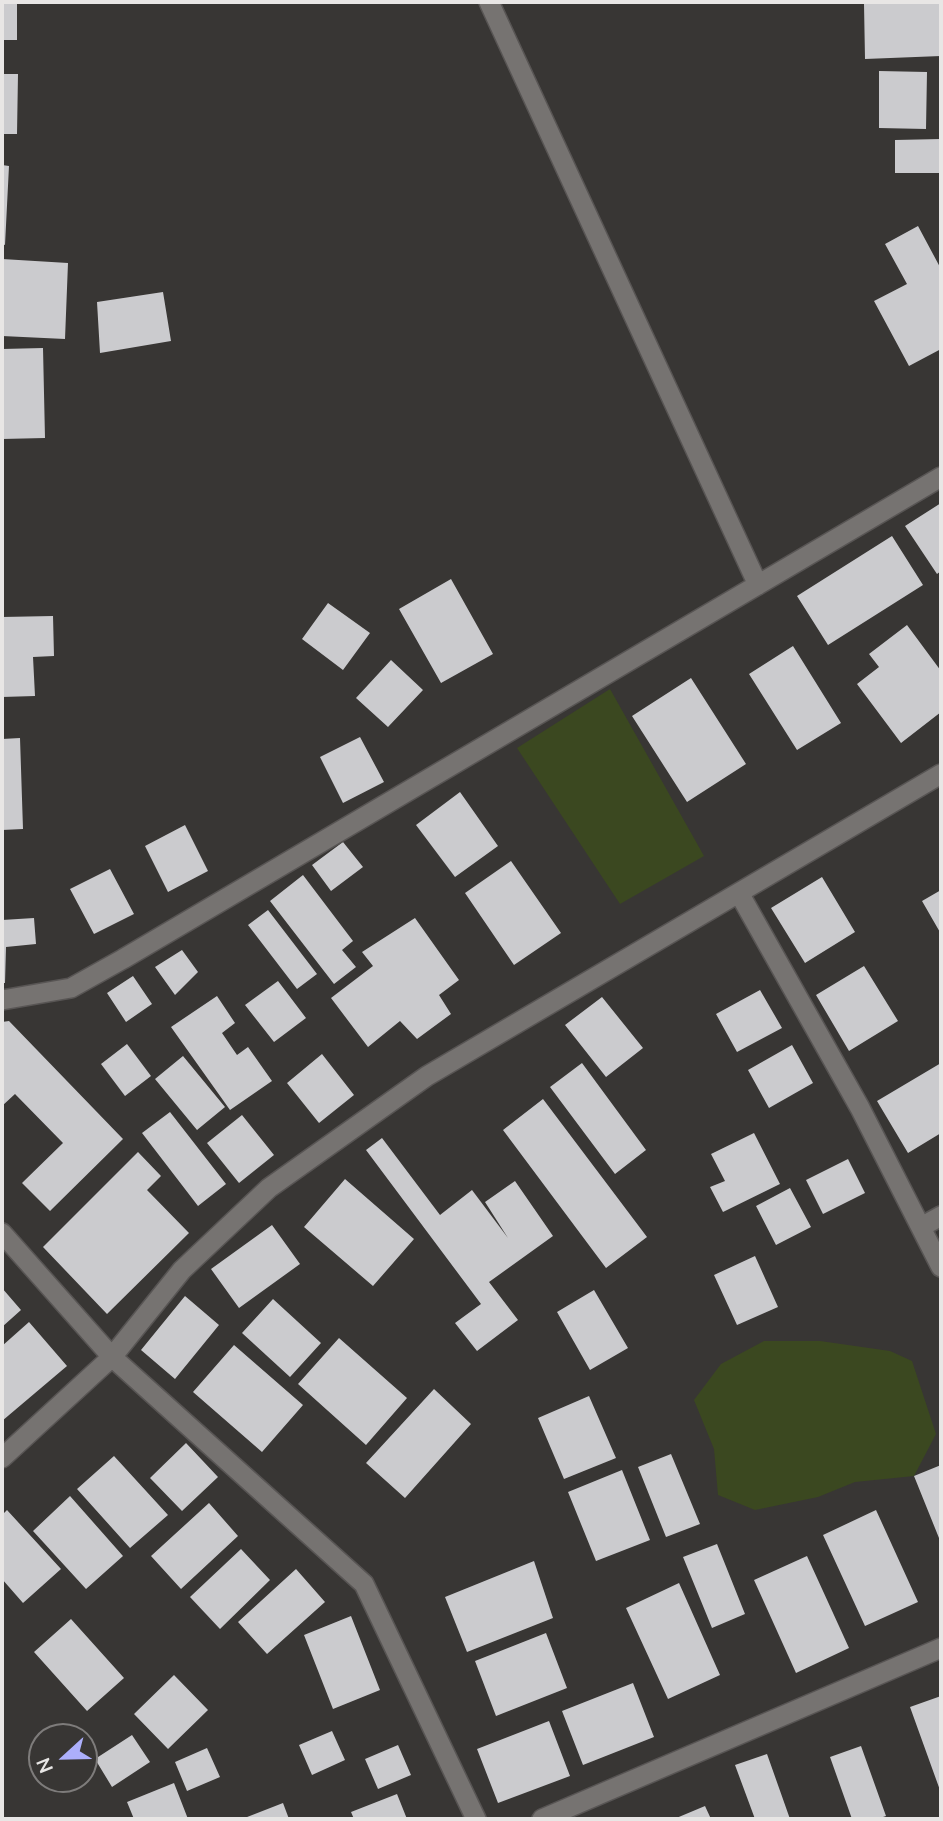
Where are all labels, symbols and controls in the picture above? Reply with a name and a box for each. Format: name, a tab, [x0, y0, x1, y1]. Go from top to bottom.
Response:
north arrow	[28, 1723, 98, 1793]
text: N	[31, 1754, 60, 1777]

